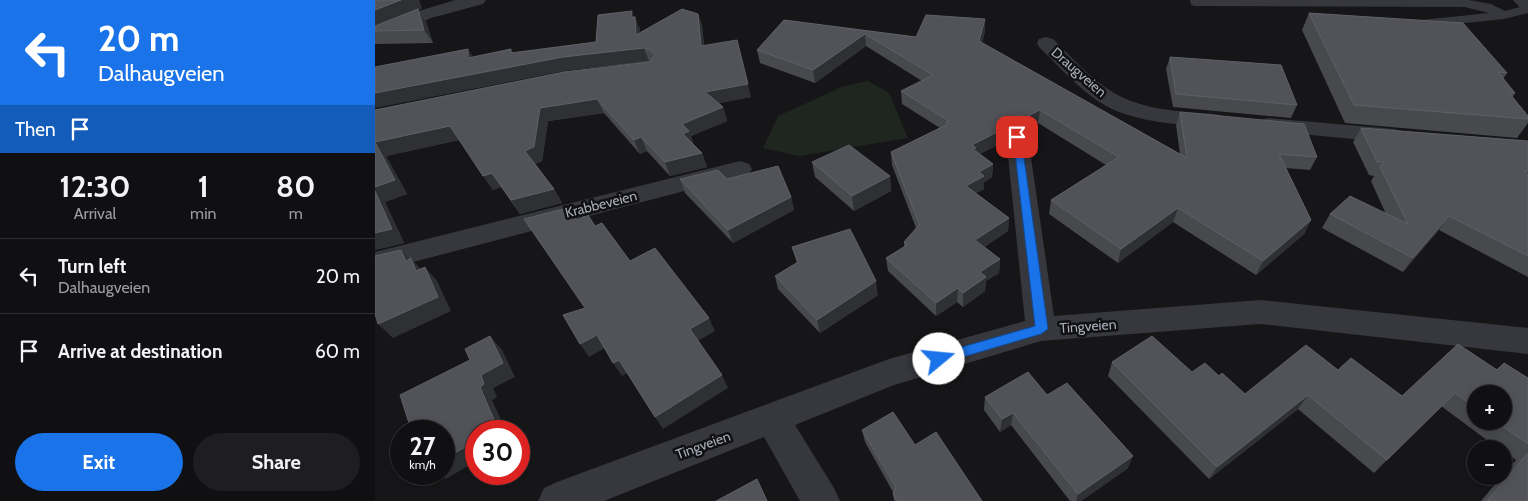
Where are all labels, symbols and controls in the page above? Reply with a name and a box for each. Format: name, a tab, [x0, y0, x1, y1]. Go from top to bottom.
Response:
text: 20 m	[98, 17, 180, 60]
icon: left	[15, 20, 80, 85]
street label: Draugveien	[1048, 43, 1110, 101]
text: Dalhaugveien	[98, 60, 225, 87]
icon: arrive	[66, 115, 94, 143]
pin	[996, 116, 1038, 158]
text: Then	[15, 118, 56, 141]
icon: arrive	[1003, 123, 1031, 151]
text: 12:30	[60, 168, 131, 205]
text: 1	[198, 168, 209, 205]
text: 80	[276, 168, 315, 205]
street label: Krabbeveien	[563, 186, 639, 222]
text: Arrival	[74, 204, 116, 223]
text: min	[190, 204, 216, 223]
text: m	[289, 204, 303, 223]
text: Turn left	[58, 255, 126, 278]
icon: left	[15, 262, 43, 290]
text: 20 m	[316, 265, 360, 288]
text: Dalhaugveien	[58, 278, 150, 297]
street label: Tingveien	[1059, 315, 1117, 337]
position arrow	[912, 332, 964, 384]
icon: arrive	[15, 337, 43, 365]
text: Arrive at destination	[58, 340, 222, 363]
text: 60 m	[315, 340, 360, 363]
map controls	[1467, 385, 1512, 485]
button: +	[1467, 385, 1512, 430]
speed limit sign: 30	[465, 420, 530, 485]
street label: Tingveien	[673, 427, 733, 463]
text: 27	[410, 431, 435, 461]
button: Exit	[15, 433, 183, 491]
button: Share	[193, 433, 360, 491]
button: −	[1467, 440, 1512, 485]
text: km/h	[409, 457, 436, 472]

